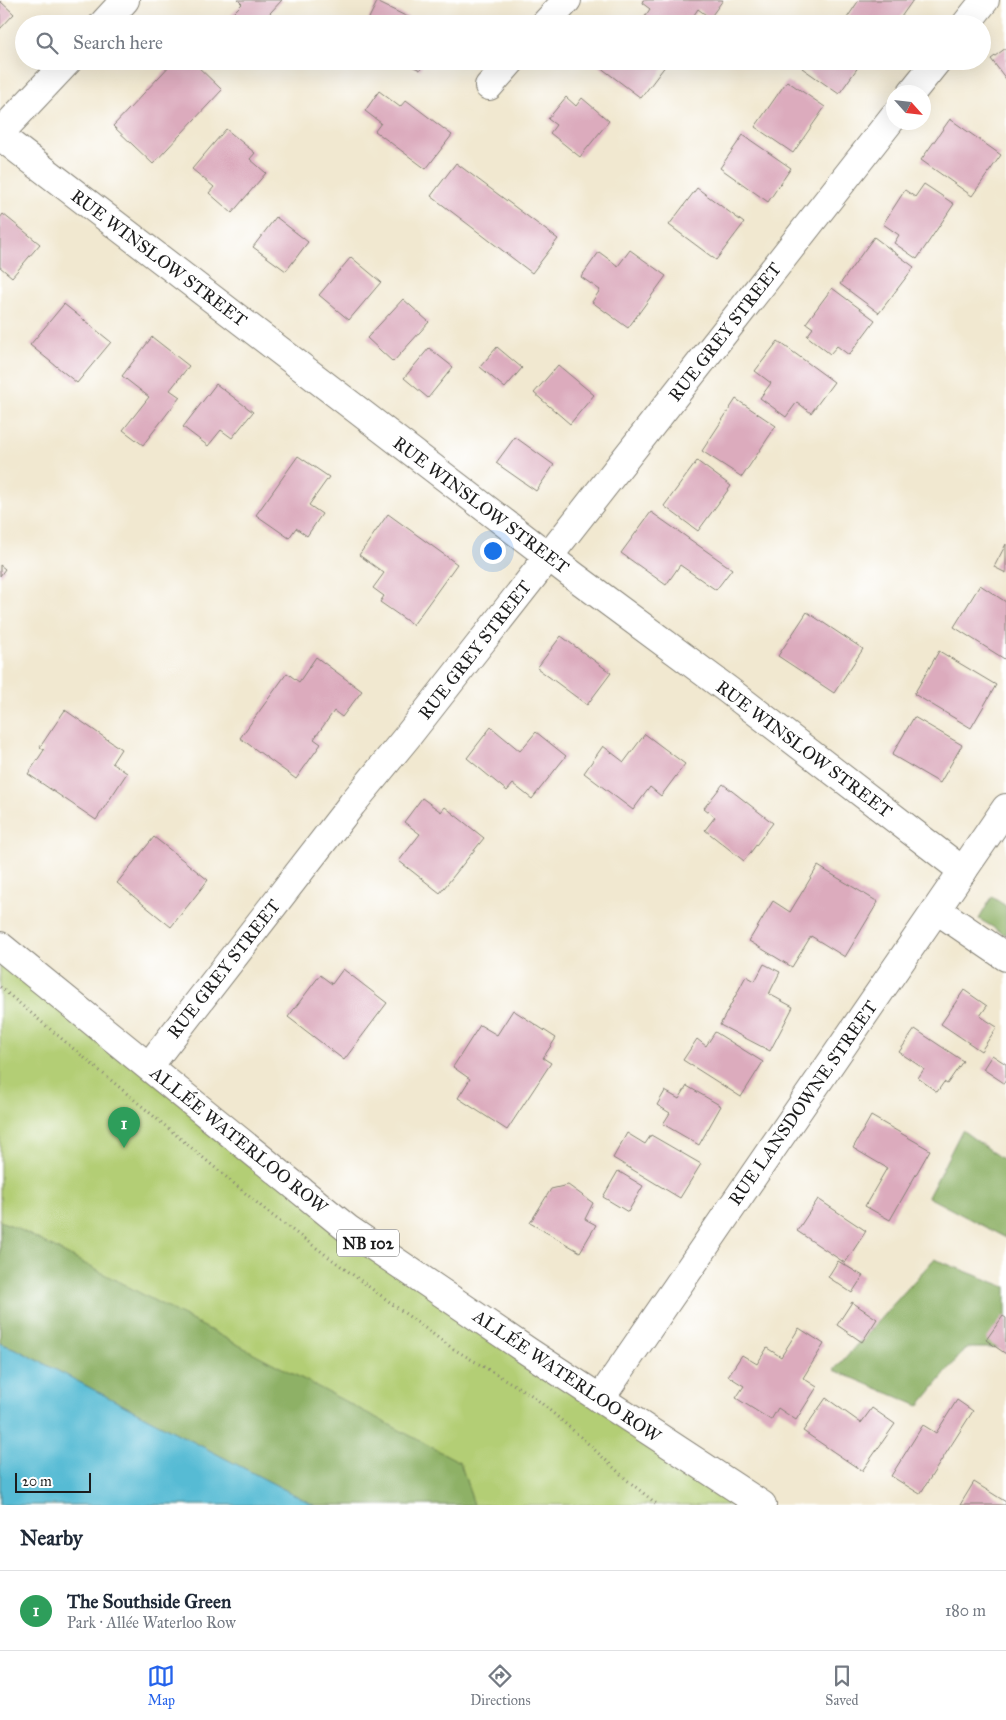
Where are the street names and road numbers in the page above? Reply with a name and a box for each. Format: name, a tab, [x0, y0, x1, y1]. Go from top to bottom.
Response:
street label: RUE WINSLOW STREET	[67, 185, 251, 331]
street label: RUE GREY STREET	[664, 258, 786, 406]
street label: RUE WINSLOW STREET	[389, 432, 573, 578]
street label: RUE GREY STREET	[414, 576, 536, 724]
street label: RUE WINSLOW STREET	[712, 676, 896, 822]
street label: RUE GREY STREET	[163, 895, 285, 1043]
street label: RUE LANSDOWNE STREET	[724, 996, 882, 1210]
street label: ALLÉE WATERLOO ROW	[145, 1060, 334, 1219]
road number: NB 102	[337, 1230, 399, 1256]
street label: ALLÉE WATERLOO ROW	[468, 1303, 667, 1448]

